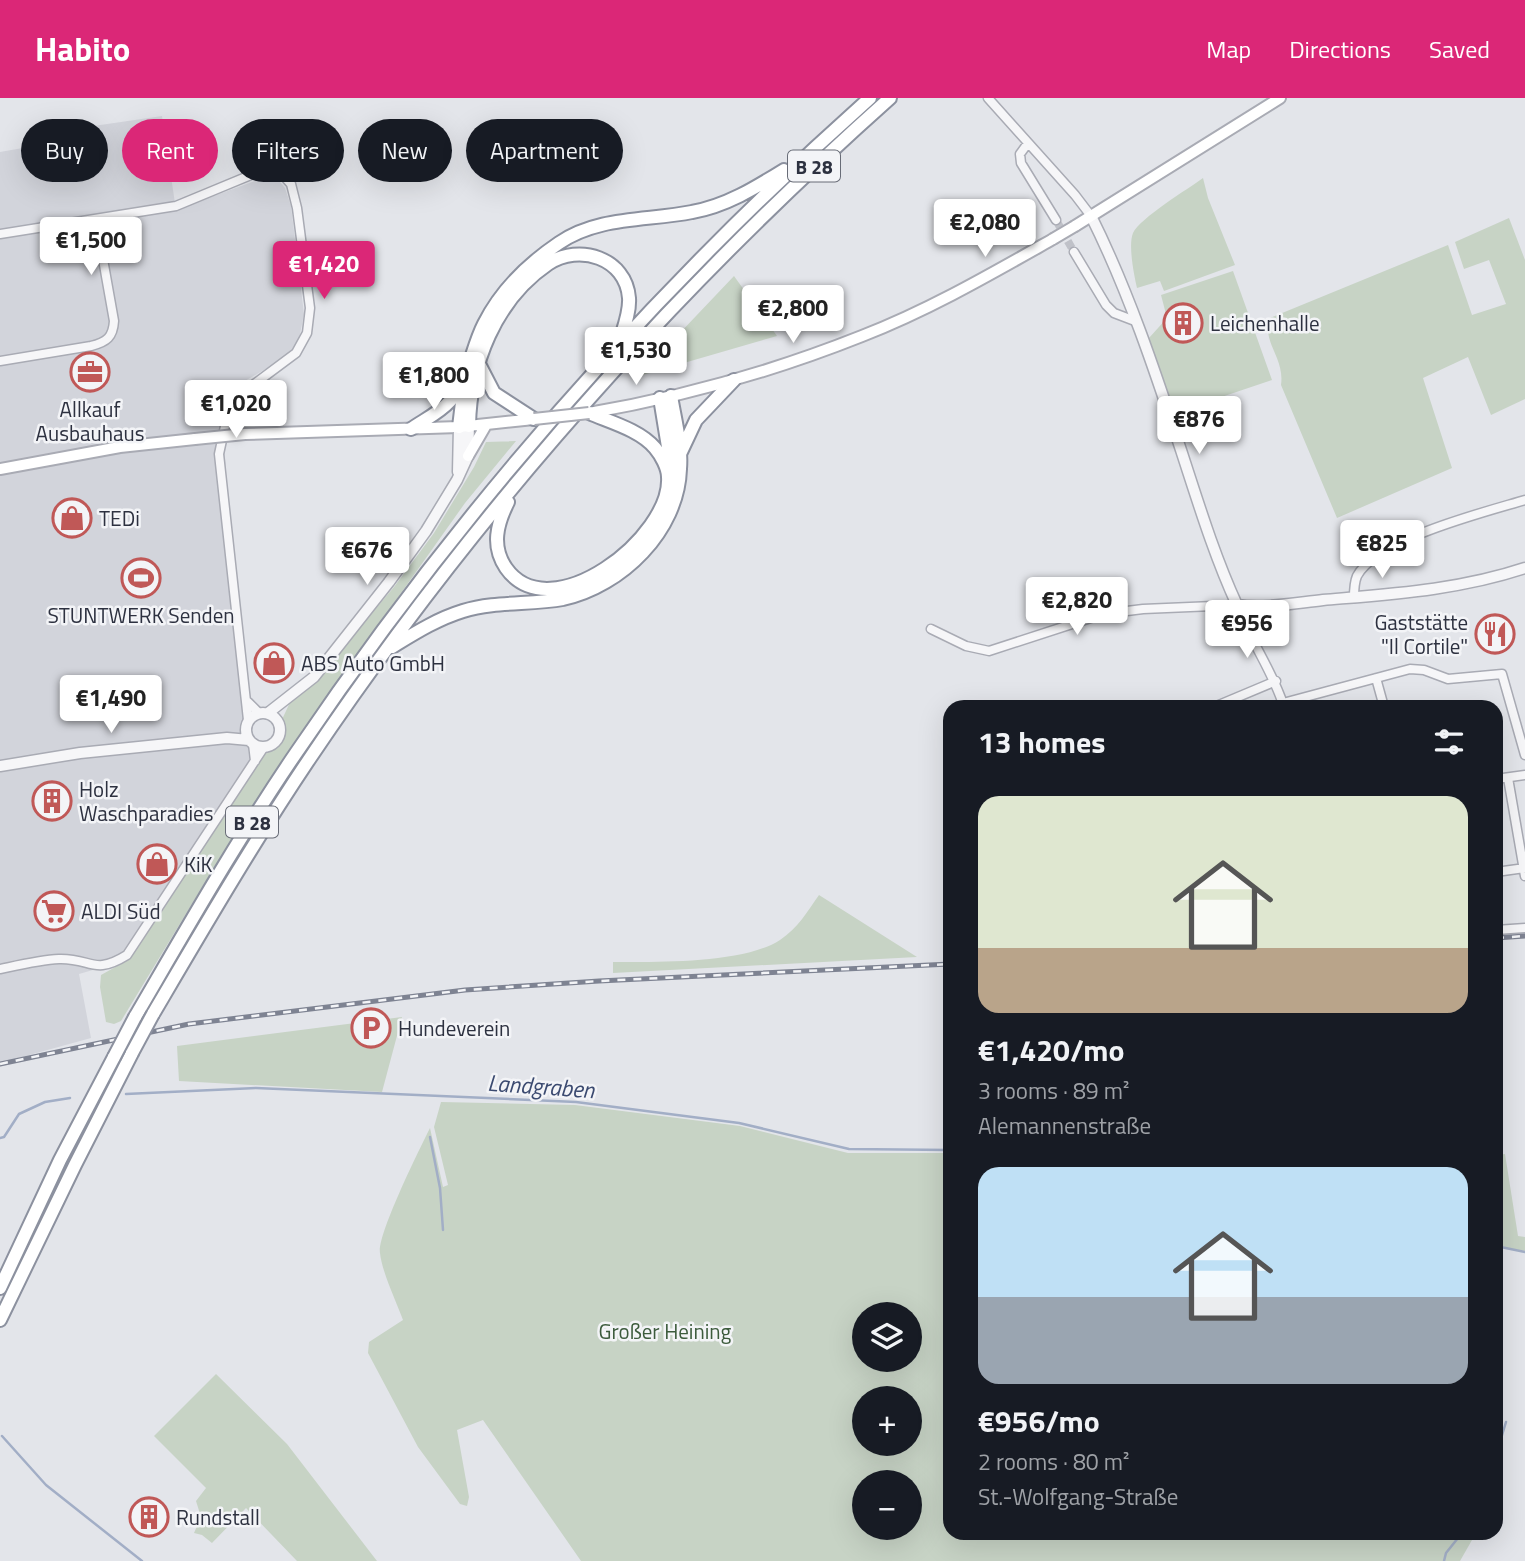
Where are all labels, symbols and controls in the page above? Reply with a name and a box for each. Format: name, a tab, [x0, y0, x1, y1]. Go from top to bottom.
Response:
text: Habito	[35, 24, 130, 74]
text: Map	[1206, 31, 1251, 67]
text: Directions	[1289, 31, 1391, 67]
text: Saved	[1429, 31, 1490, 67]
chip: Buy	[21, 119, 108, 182]
chip: Rent	[122, 119, 218, 182]
chip: Filters	[232, 119, 344, 182]
chip: New	[358, 119, 452, 182]
chip: Apartment	[466, 119, 623, 182]
road number: B 28	[788, 150, 840, 181]
pin: €2,080	[928, 200, 1042, 259]
text: €2,080	[950, 204, 1020, 239]
pin: €1,500	[34, 218, 148, 277]
text: €1,500	[56, 222, 126, 257]
pin: €1,420	[267, 242, 381, 301]
text: €1,420	[289, 246, 359, 281]
pin: €2,800	[736, 286, 850, 345]
text: €2,800	[758, 290, 828, 325]
building icon: Leichenhalle	[1162, 302, 1204, 344]
place label: Leichenhalle	[1210, 307, 1320, 339]
pin: €1,530	[579, 328, 693, 387]
text: €1,530	[601, 332, 671, 367]
office icon: Allkauf Ausbauhaus	[69, 351, 111, 393]
pin: €1,800	[377, 352, 491, 412]
text: €1,800	[399, 357, 469, 392]
pin: €1,020	[179, 380, 293, 440]
text: €1,020	[201, 385, 271, 420]
place label: Allkauf Ausbauhaus	[36, 393, 144, 449]
pin: €876	[1158, 396, 1240, 456]
text: €876	[1173, 401, 1225, 436]
shop icon: TEDi	[51, 497, 93, 539]
place label: TEDi	[99, 502, 140, 534]
pin: €825	[1341, 520, 1423, 580]
text: €825	[1356, 525, 1408, 560]
pin: €676	[326, 528, 408, 587]
text: €676	[341, 532, 393, 567]
sports icon: STUNTWERK Senden	[120, 557, 162, 599]
pin: €2,820	[1020, 578, 1134, 637]
text: €2,820	[1042, 582, 1112, 617]
place label: STUNTWERK Senden	[47, 599, 235, 631]
pin: €956	[1206, 601, 1288, 660]
text: €956	[1221, 605, 1273, 640]
place label: Gaststätte "Il Cortile"	[1374, 606, 1468, 662]
restaurant icon: Gaststätte "Il Cortile"	[1474, 613, 1516, 655]
shop icon: ABS Auto GmbH	[253, 642, 295, 684]
place label: ABS Auto GmbH	[301, 647, 445, 679]
pin: €1,490	[54, 676, 168, 735]
text: €1,490	[76, 680, 146, 715]
text: 13 homes	[978, 719, 1105, 765]
icon: filters	[1430, 723, 1468, 761]
place label: Holz Waschparadies	[79, 773, 213, 829]
building icon: Holz Waschparadies	[31, 780, 73, 822]
road number: B 28	[226, 806, 278, 838]
icon: home	[1160, 842, 1286, 968]
shop icon: KiK	[136, 843, 178, 885]
place label: KiK	[184, 848, 213, 880]
supermarket icon: ALDI Süd	[33, 890, 75, 932]
place label: ALDI Süd	[81, 895, 161, 927]
parking icon: Hundeverein	[350, 1007, 392, 1049]
place label: Hundeverein	[398, 1012, 510, 1044]
text: €1,420/mo	[978, 1027, 1124, 1073]
water label: Landgraben	[486, 1065, 596, 1107]
text: 3 rooms · 89 m²	[978, 1073, 1129, 1108]
text: Alemannenstraße	[978, 1108, 1151, 1143]
icon: home	[1160, 1213, 1286, 1339]
map controls	[852, 1302, 922, 1540]
button: layers	[852, 1302, 922, 1372]
park label: Großer Heining	[599, 1315, 732, 1347]
button: +	[852, 1386, 922, 1456]
text: €956/mo	[978, 1398, 1100, 1444]
text: 2 rooms · 80 m²	[978, 1444, 1129, 1479]
button: −	[852, 1470, 922, 1540]
text: St.-Wolfgang-Straße	[978, 1479, 1178, 1514]
building icon: Rundstall	[128, 1496, 170, 1538]
place label: Rundstall	[176, 1501, 260, 1533]

